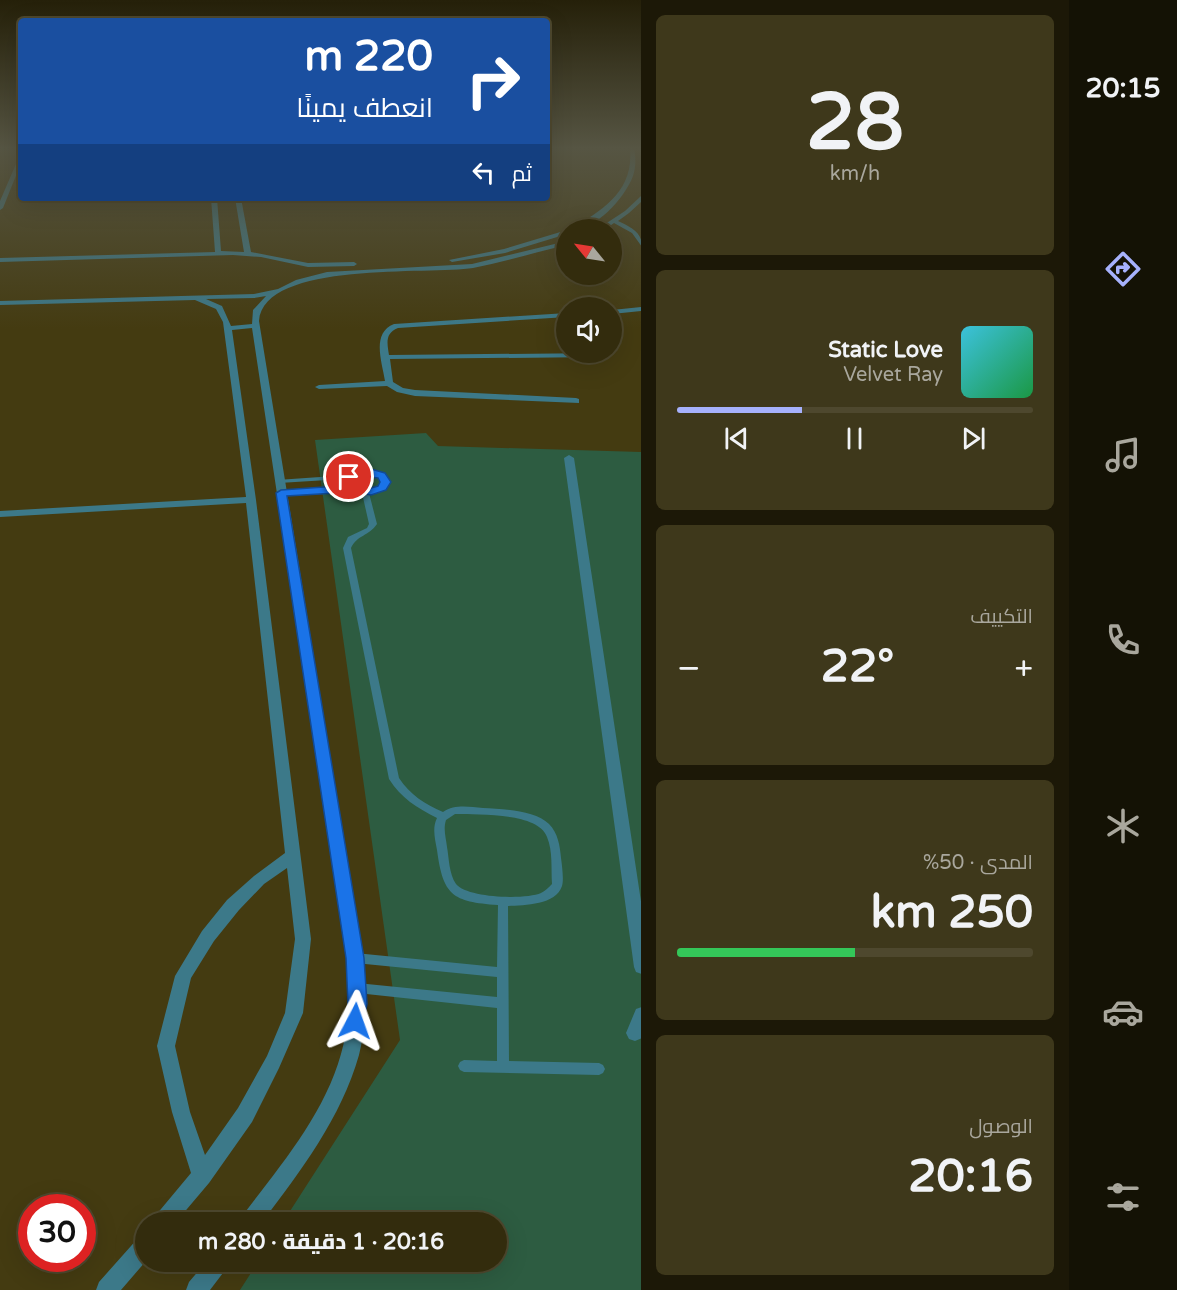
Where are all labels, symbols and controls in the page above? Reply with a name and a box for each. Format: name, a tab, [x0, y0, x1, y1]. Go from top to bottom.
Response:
text: 220 m	[304, 31, 433, 82]
icon: right	[454, 42, 532, 120]
text: 20:15	[1086, 72, 1160, 105]
text: 28	[806, 76, 904, 170]
text: انعطف يمينًا	[296, 92, 433, 125]
icon: left	[467, 156, 500, 189]
text: ثم	[512, 161, 532, 187]
text: km/h	[830, 162, 880, 186]
north arrow	[556, 219, 622, 285]
map controls	[556, 219, 622, 363]
icon: directions	[1102, 248, 1144, 290]
button: sound	[556, 297, 622, 363]
text: Static Love	[828, 337, 943, 363]
text: Velvet Ray	[843, 363, 943, 387]
icon: previous	[720, 422, 753, 455]
icon: pause	[838, 422, 871, 455]
icon: next	[957, 422, 990, 455]
icon: music	[1102, 434, 1144, 476]
pin	[323, 451, 374, 502]
icon: arrive	[332, 460, 365, 493]
text: التكييف	[970, 605, 1033, 629]
icon: phone	[1102, 619, 1144, 661]
text: 22°	[821, 640, 894, 694]
text: −	[677, 649, 701, 688]
text: +	[1014, 649, 1033, 688]
icon: climate	[1102, 805, 1144, 847]
text: المدى · 50%	[923, 851, 1033, 875]
text: 250 km	[871, 886, 1033, 940]
position arrow	[323, 989, 387, 1053]
icon: car	[1102, 991, 1144, 1033]
text: الوصول	[969, 1115, 1033, 1139]
text: 20:16	[908, 1150, 1033, 1204]
icon: filters	[1102, 1176, 1144, 1218]
speed limit sign: 30	[18, 1194, 96, 1272]
text: 20:16 · 1 دقيقة · 280 m	[198, 1229, 444, 1255]

